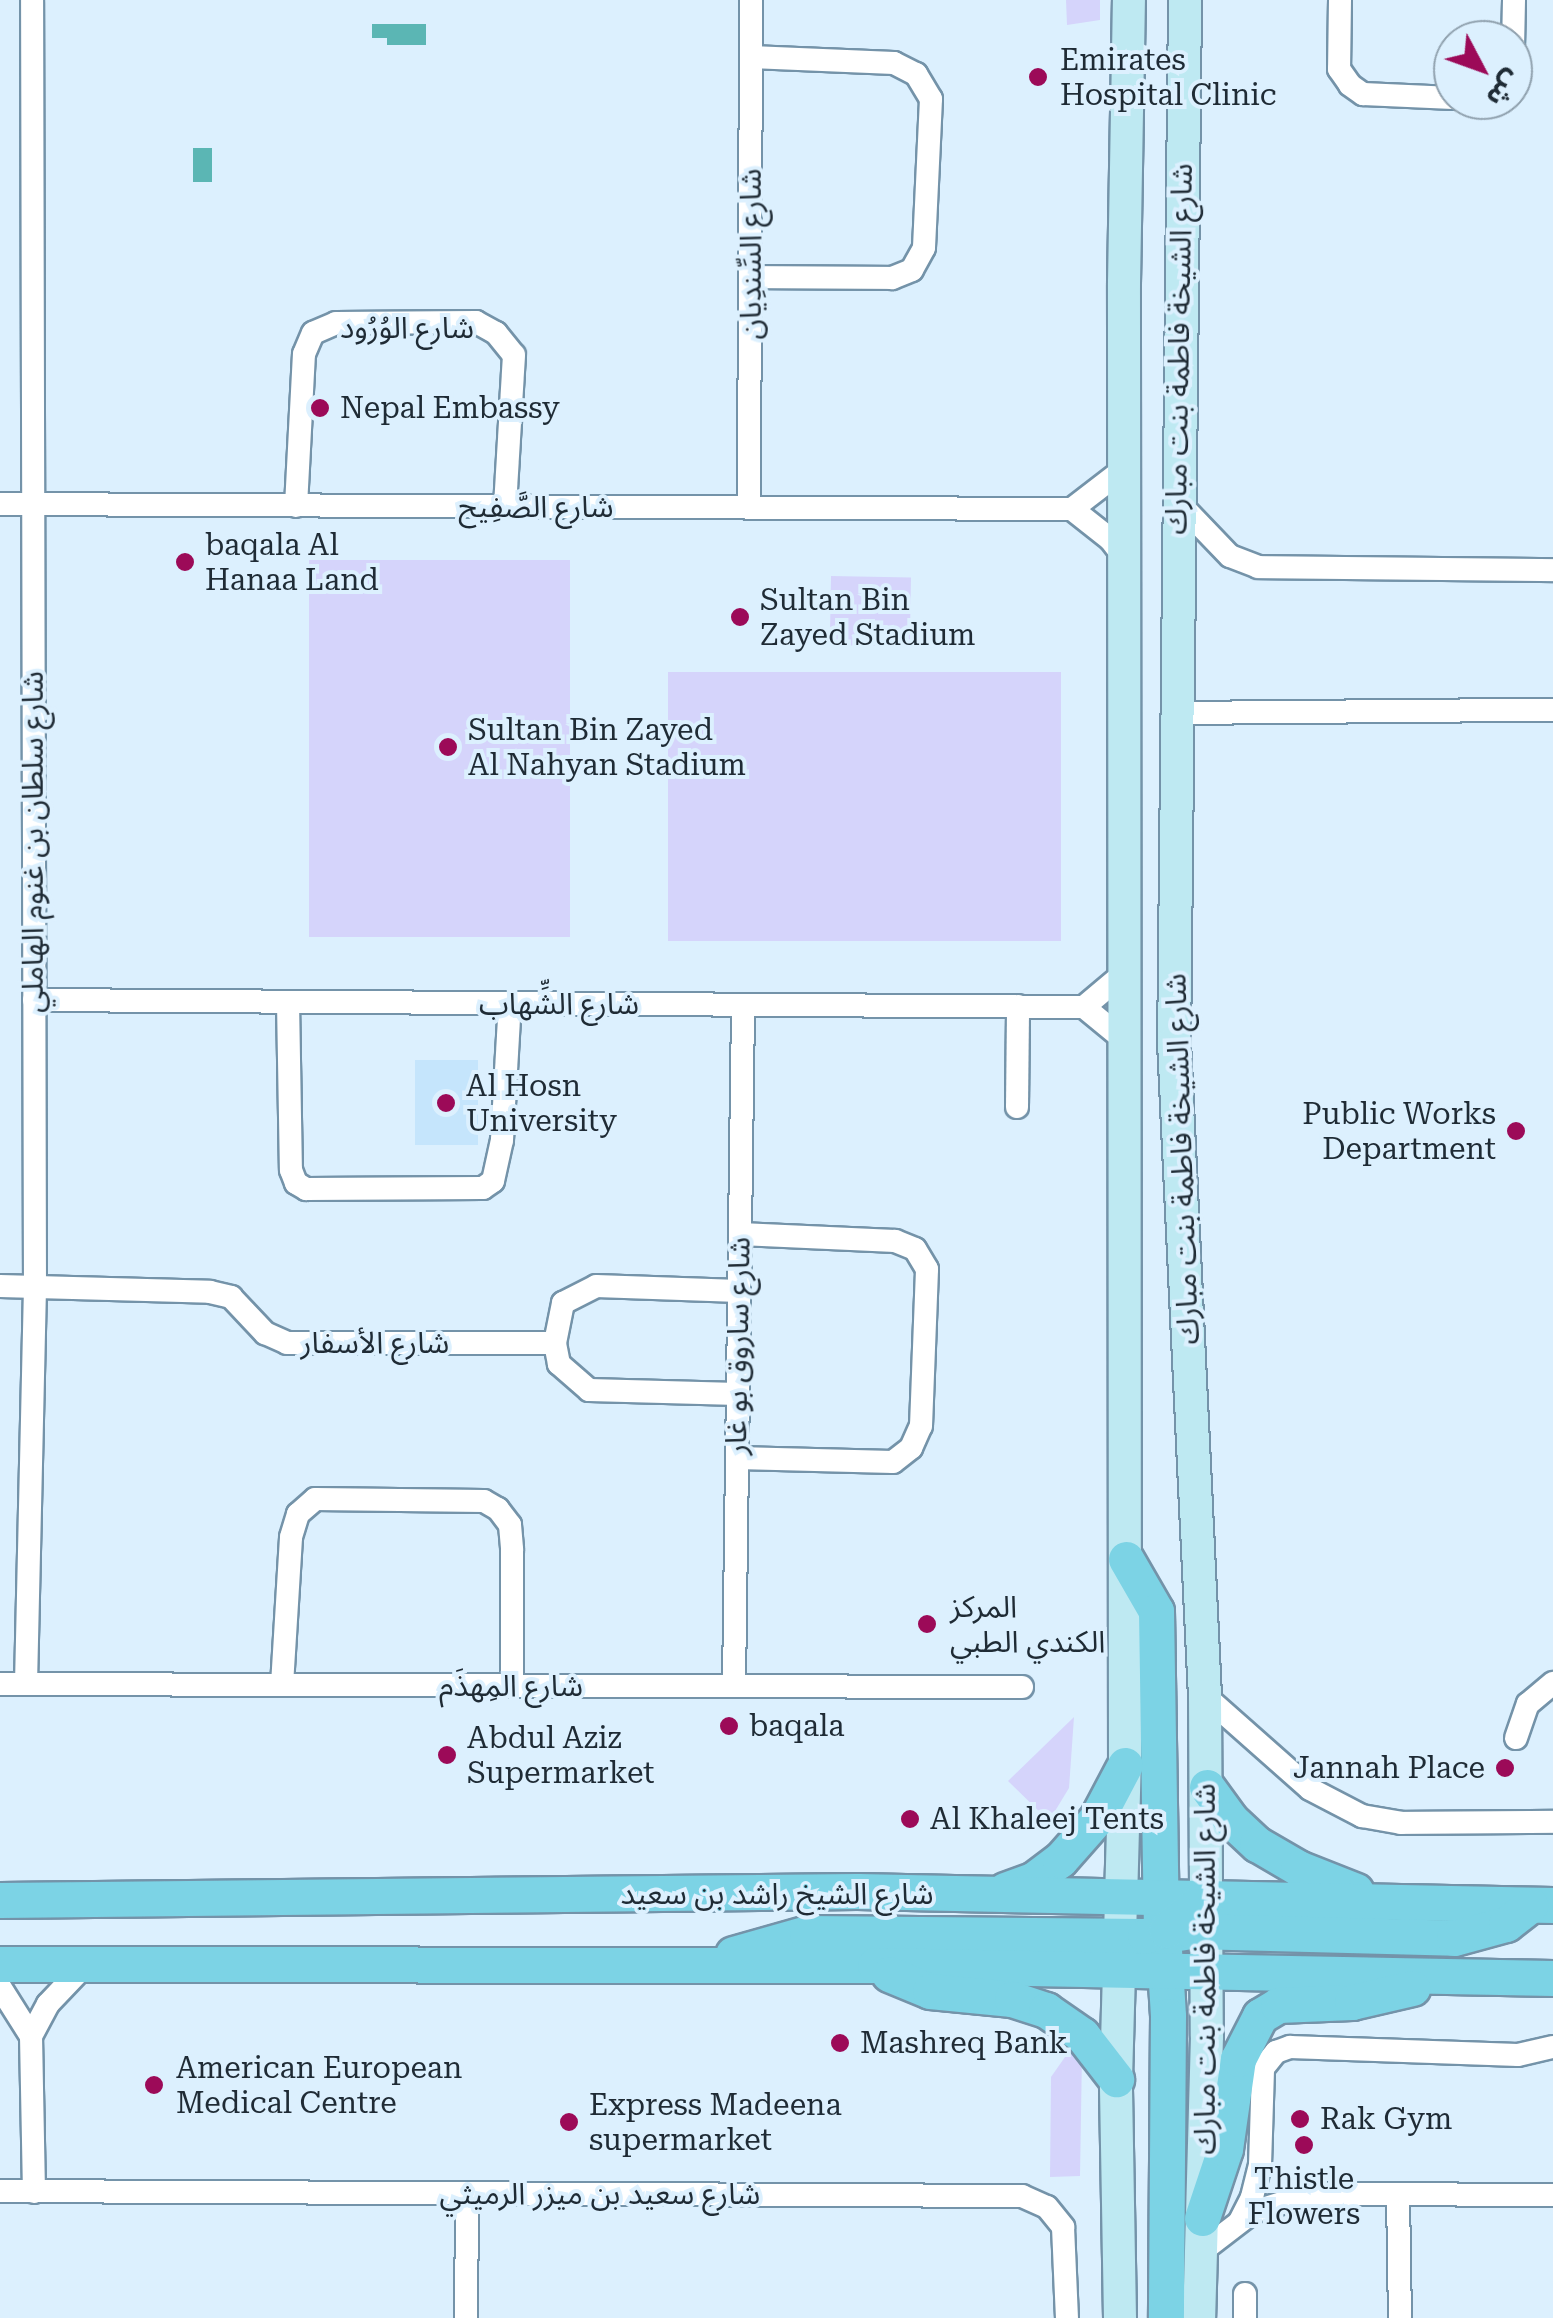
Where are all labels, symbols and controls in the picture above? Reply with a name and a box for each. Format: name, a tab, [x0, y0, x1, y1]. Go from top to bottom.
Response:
north arrow	[1433, 20, 1533, 120]
place label: Emirates Hospital Clinic	[1060, 42, 1277, 112]
text: ش	[1479, 63, 1530, 114]
marker: Emirates Hospital Clinic	[1025, 64, 1051, 90]
street label: شارع الشيخة فاطمة بنت مبارك	[1158, 163, 1200, 535]
street label: شارع السِّندِيان	[733, 169, 769, 339]
street label: شارع الوُرُود	[340, 310, 474, 346]
place label: Nepal Embassy	[340, 390, 560, 426]
marker: Nepal Embassy	[309, 397, 331, 419]
street label: شارع الصَّفِيح	[459, 489, 613, 525]
place label: baqala Al Hanaa Land	[205, 527, 379, 598]
marker: baqala Al Hanaa Land	[174, 551, 196, 573]
place label: Sultan Bin Zayed Stadium	[760, 582, 975, 652]
marker: Sultan Bin Zayed Stadium	[729, 606, 751, 628]
street label: شارع سلطان بن غنوم الهاملي	[15, 671, 51, 1013]
place label: Sultan Bin Zayed Al Nahyan Stadium	[468, 712, 746, 782]
marker: Sultan Bin Zayed Al Nahyan Stadium	[437, 736, 459, 758]
street label: شارع الشيخة فاطمة بنت مبارك	[1158, 973, 1206, 1345]
street label: شارع الشِّهاب	[479, 986, 639, 1022]
place label: Al Hosn University	[466, 1068, 617, 1138]
marker: Al Hosn University	[435, 1092, 457, 1114]
place label: Public Works Department	[1302, 1096, 1496, 1166]
marker: Public Works Department	[1505, 1120, 1527, 1142]
street label: شارع ساروق بو غار	[718, 1237, 758, 1455]
street label: شارع الأسفار	[301, 1325, 449, 1361]
place label: المركز الكندي الطبي	[950, 1589, 1105, 1660]
marker: المركز الكندي الطبي	[914, 1611, 940, 1637]
street label: شارع المِهذَم	[439, 1668, 583, 1704]
place label: baqala	[749, 1708, 844, 1744]
marker: baqala	[718, 1715, 740, 1737]
place label: Abdul Aziz Supermarket	[467, 1720, 655, 1790]
marker: Abdul Aziz Supermarket	[436, 1744, 458, 1766]
place label: Jannah Place	[1293, 1750, 1485, 1786]
marker: Jannah Place	[1494, 1757, 1516, 1779]
street label: شارع الشيخة فاطمة بنت مبارك	[1187, 1783, 1223, 2155]
place label: Al Khaleej Tents	[930, 1801, 1164, 1837]
marker: Al Khaleej Tents	[899, 1808, 921, 1830]
street label: شارع الشيخ راشد بن سعيد	[620, 1876, 934, 1912]
place label: Mashreq Bank	[860, 2025, 1068, 2061]
marker: Mashreq Bank	[829, 2032, 851, 2054]
place label: American European Medical Centre	[176, 2050, 462, 2120]
marker: American European Medical Centre	[141, 2072, 167, 2098]
place label: Express Madeena supermarket	[589, 2087, 842, 2158]
place label: Rak Gym	[1320, 2101, 1452, 2137]
marker: Rak Gym	[1289, 2108, 1311, 2130]
marker: Express Madeena supermarket	[558, 2111, 580, 2133]
marker: Thistle Flowers	[1293, 2134, 1315, 2156]
place label: Thistle Flowers	[1248, 2161, 1360, 2232]
street label: شارع سعيد بن ميزر الرميثي	[440, 2176, 760, 2212]

